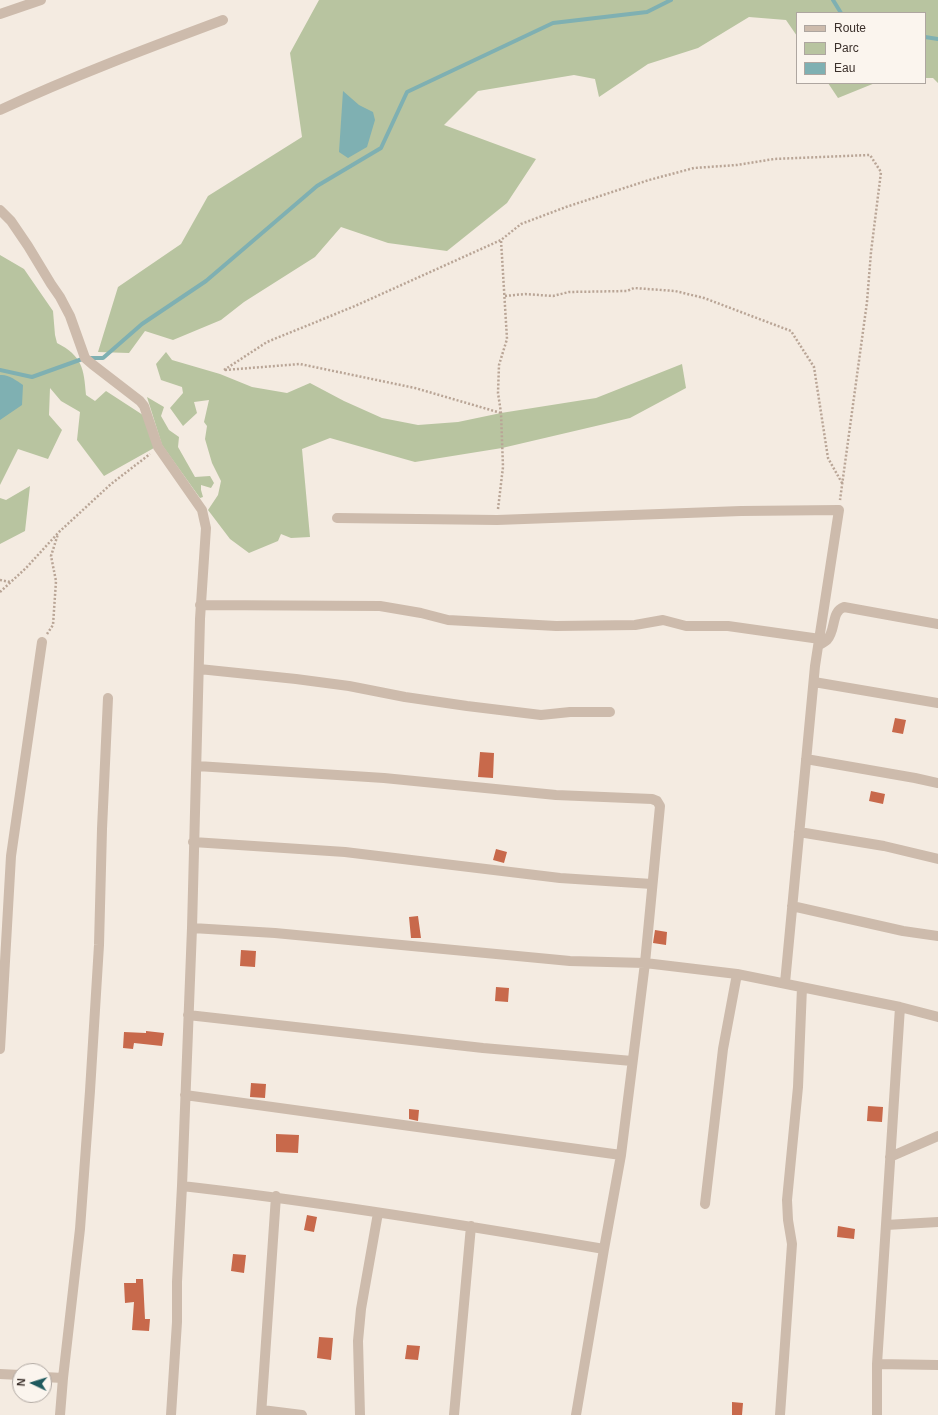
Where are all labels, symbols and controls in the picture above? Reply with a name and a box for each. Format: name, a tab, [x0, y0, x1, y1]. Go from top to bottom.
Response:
legend	[796, 12, 926, 84]
text: Route	[834, 21, 866, 35]
text: Parc	[834, 41, 859, 55]
text: Eau	[834, 61, 855, 75]
north arrow	[12, 1363, 52, 1403]
text: N	[15, 1378, 27, 1387]

